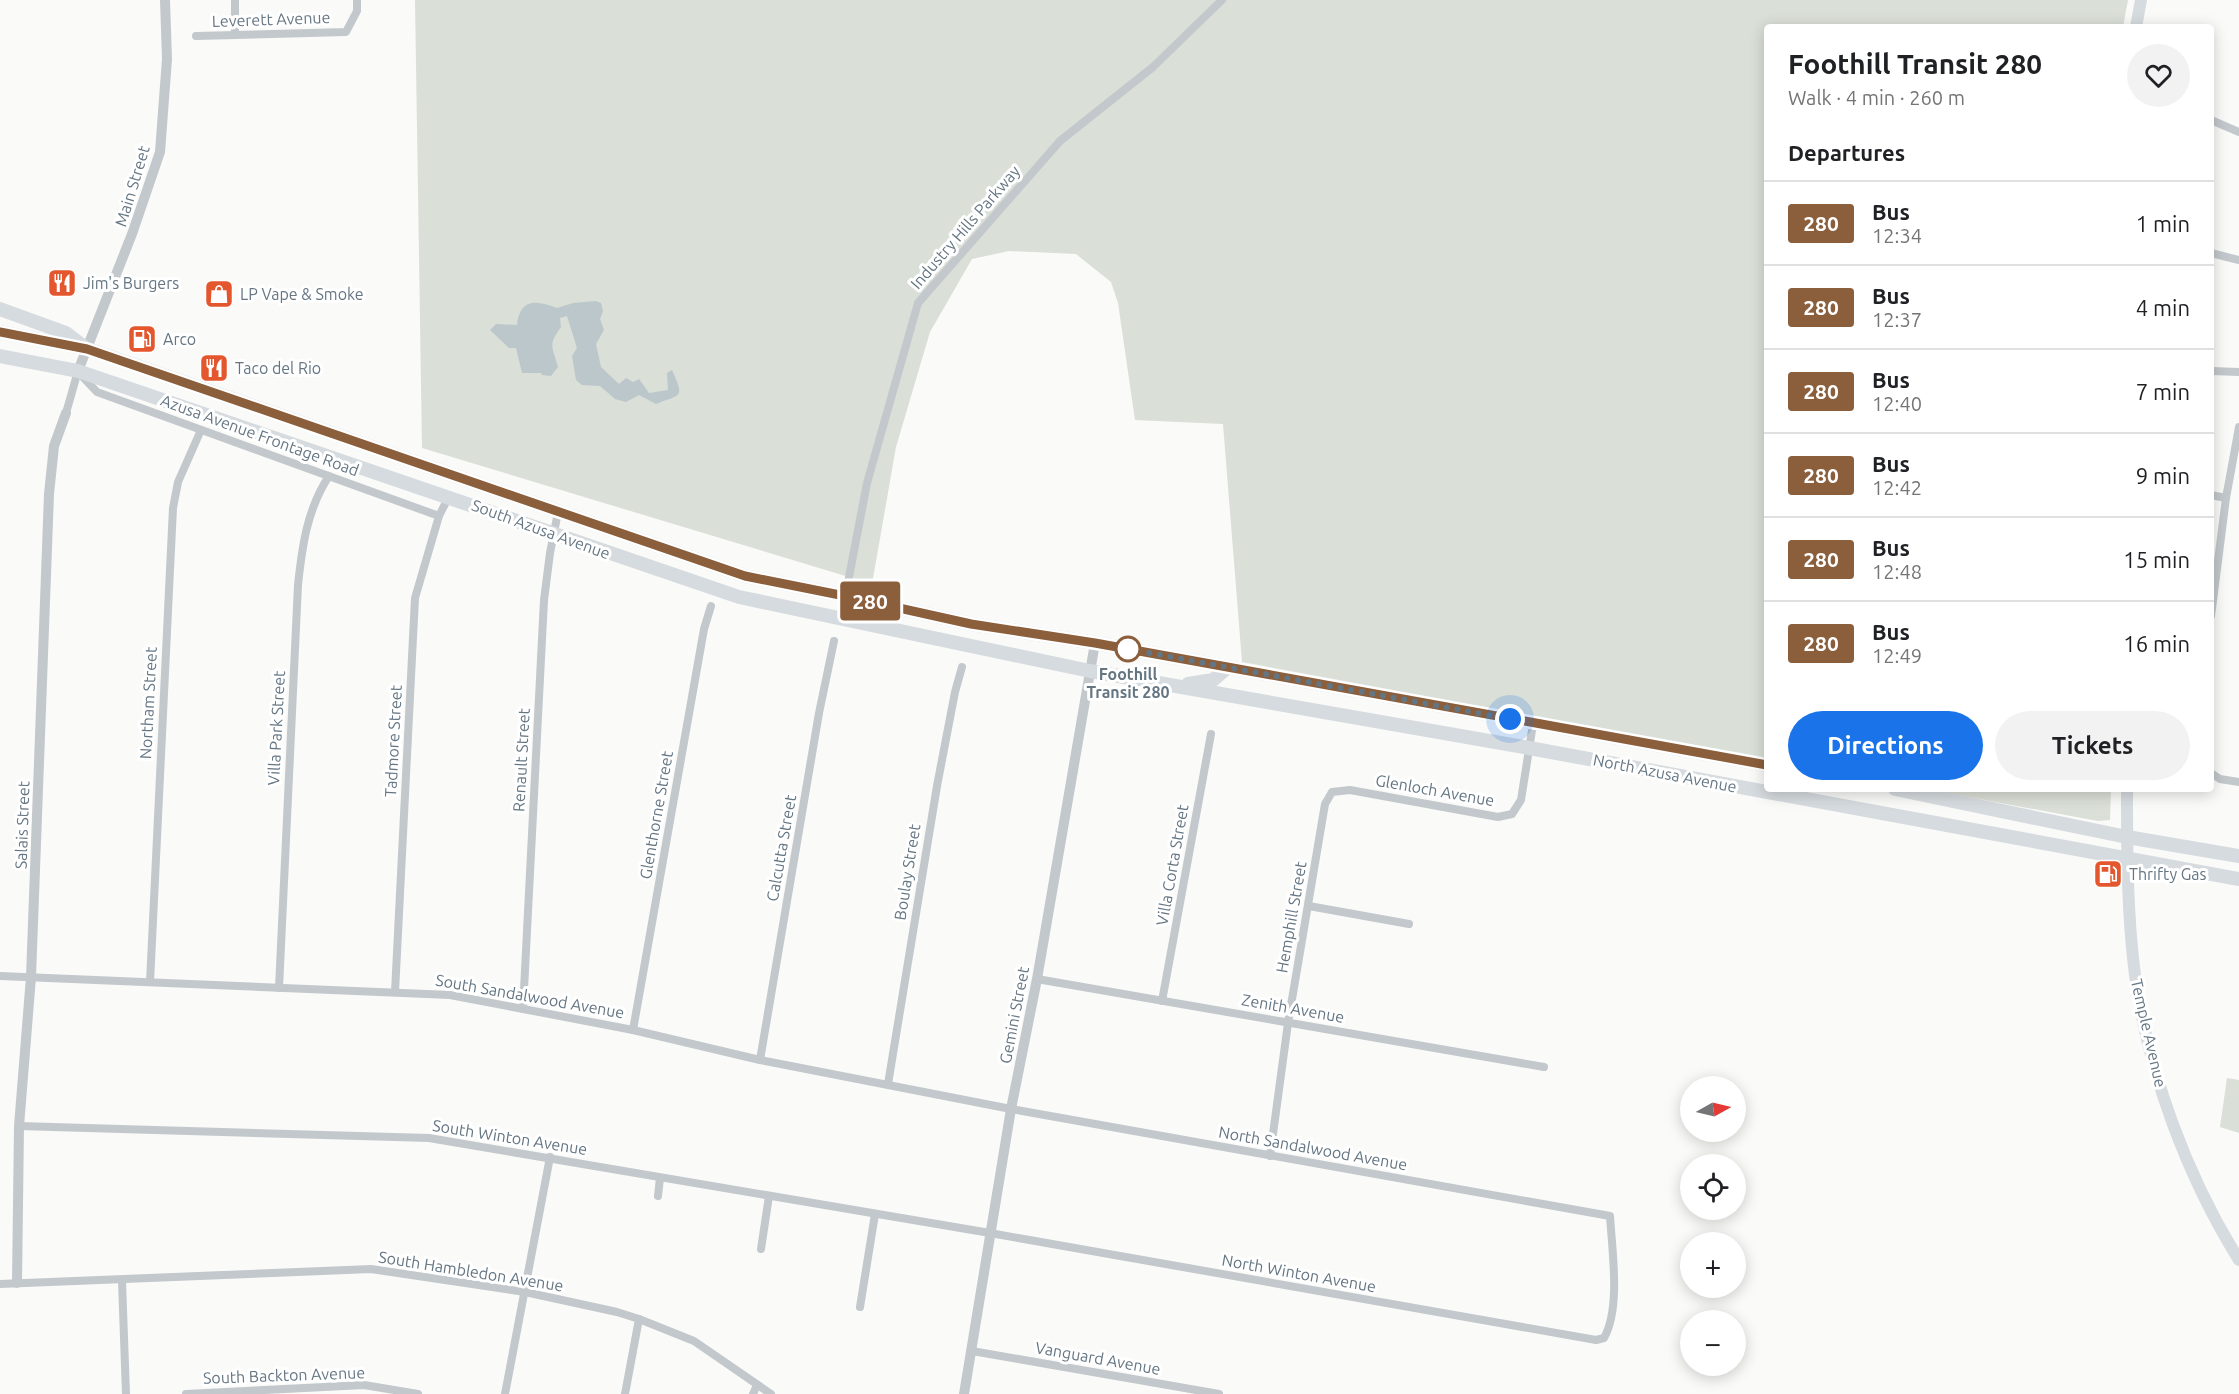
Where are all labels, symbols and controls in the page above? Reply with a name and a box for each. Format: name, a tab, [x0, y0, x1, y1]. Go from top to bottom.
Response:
street label: Leverett Avenue	[211, 8, 331, 30]
button: heart	[2127, 44, 2190, 107]
text: Foothill Transit 280	[1788, 48, 2042, 79]
text: Walk · 4 min · 260 m	[1788, 86, 1965, 109]
text: Departures	[1788, 140, 1905, 165]
street label: Main Street	[111, 143, 153, 229]
street label: Industry Hills Parkway	[907, 162, 1023, 292]
text: Bus	[1872, 199, 1910, 224]
text: 280	[1803, 211, 1839, 235]
text: 1 min	[2136, 211, 2190, 236]
text: 12:34	[1872, 224, 1922, 247]
restaurant icon: Jim's Burgers	[46, 267, 78, 299]
place label: Jim's Burgers	[83, 274, 179, 292]
shop icon: LP Vape & Smoke	[203, 278, 235, 310]
text: Bus	[1872, 283, 1910, 308]
place label: LP Vape & Smoke	[240, 285, 364, 303]
text: 280	[1803, 295, 1839, 319]
text: 4 min	[2136, 295, 2190, 320]
text: 12:37	[1872, 308, 1922, 331]
fuel station icon: Arco	[126, 323, 158, 355]
place label: Arco	[163, 330, 196, 348]
restaurant icon: Taco del Rio	[198, 352, 230, 384]
place label: Taco del Rio	[235, 359, 321, 377]
text: Bus	[1872, 367, 1910, 392]
text: 280	[1803, 379, 1839, 403]
text: 7 min	[2136, 379, 2190, 404]
street label: Azusa Avenue Frontage Road	[159, 391, 361, 479]
text: 12:40	[1872, 392, 1922, 415]
text: Bus	[1872, 451, 1910, 476]
text: 280	[1803, 463, 1839, 487]
text: 9 min	[2136, 463, 2190, 488]
text: 12:42	[1872, 476, 1922, 499]
street label: South Azusa Avenue	[469, 496, 613, 562]
text: Bus	[1872, 535, 1910, 560]
text: 280	[1803, 547, 1839, 571]
text: 15 min	[2123, 547, 2190, 572]
text: 12:48	[1872, 560, 1922, 583]
line badge: 280	[836, 582, 904, 620]
text: 280	[852, 589, 888, 613]
text: Bus	[1872, 619, 1910, 644]
text: 280	[1803, 631, 1839, 655]
text: 16 min	[2123, 631, 2190, 656]
marker: Foothill Transit 280	[1115, 636, 1141, 662]
text: 12:49	[1872, 644, 1922, 667]
street label: Northam Street	[136, 646, 160, 760]
place label: Foothill Transit 280	[1087, 665, 1169, 701]
street label: Villa Park Street	[264, 669, 288, 786]
street label: Tadmore Street	[381, 684, 405, 798]
your location	[1495, 704, 1525, 734]
street label: Renault Street	[509, 707, 533, 812]
button: Directions	[1788, 711, 1983, 780]
button: Tickets	[1995, 711, 2190, 780]
street label: Glenthorne Street	[636, 749, 676, 881]
street label: North Azusa Avenue	[1592, 750, 1738, 796]
street label: Glenloch Avenue	[1374, 771, 1496, 809]
street label: Salais Street	[11, 780, 33, 869]
street label: Calcutta Street	[763, 793, 799, 903]
street label: Villa Corta Street	[1152, 802, 1192, 927]
street label: Boulay Street	[891, 822, 924, 921]
fuel station icon: Thrifty Gas	[2092, 858, 2124, 890]
street label: Hemphill Street	[1272, 859, 1310, 974]
place label: Thrifty Gas	[2129, 865, 2207, 883]
street label: Gemini Street	[996, 964, 1032, 1065]
street label: South Sandalwood Avenue	[434, 971, 626, 1021]
street label: Temple Avenue	[2128, 977, 2170, 1089]
street label: Zenith Avenue	[1240, 990, 1346, 1026]
north arrow	[1680, 1076, 1746, 1142]
map controls	[1680, 1076, 1746, 1376]
street label: South Winton Avenue	[431, 1116, 589, 1158]
street label: North Sandalwood Avenue	[1217, 1123, 1409, 1173]
button: locate	[1680, 1154, 1746, 1220]
button: +	[1680, 1232, 1746, 1298]
street label: South Hambledon Avenue	[377, 1247, 565, 1295]
street label: North Winton Avenue	[1220, 1251, 1378, 1295]
button: −	[1680, 1310, 1746, 1376]
street label: Vanguard Avenue	[1034, 1338, 1162, 1378]
street label: South Backton Avenue	[203, 1363, 365, 1387]

